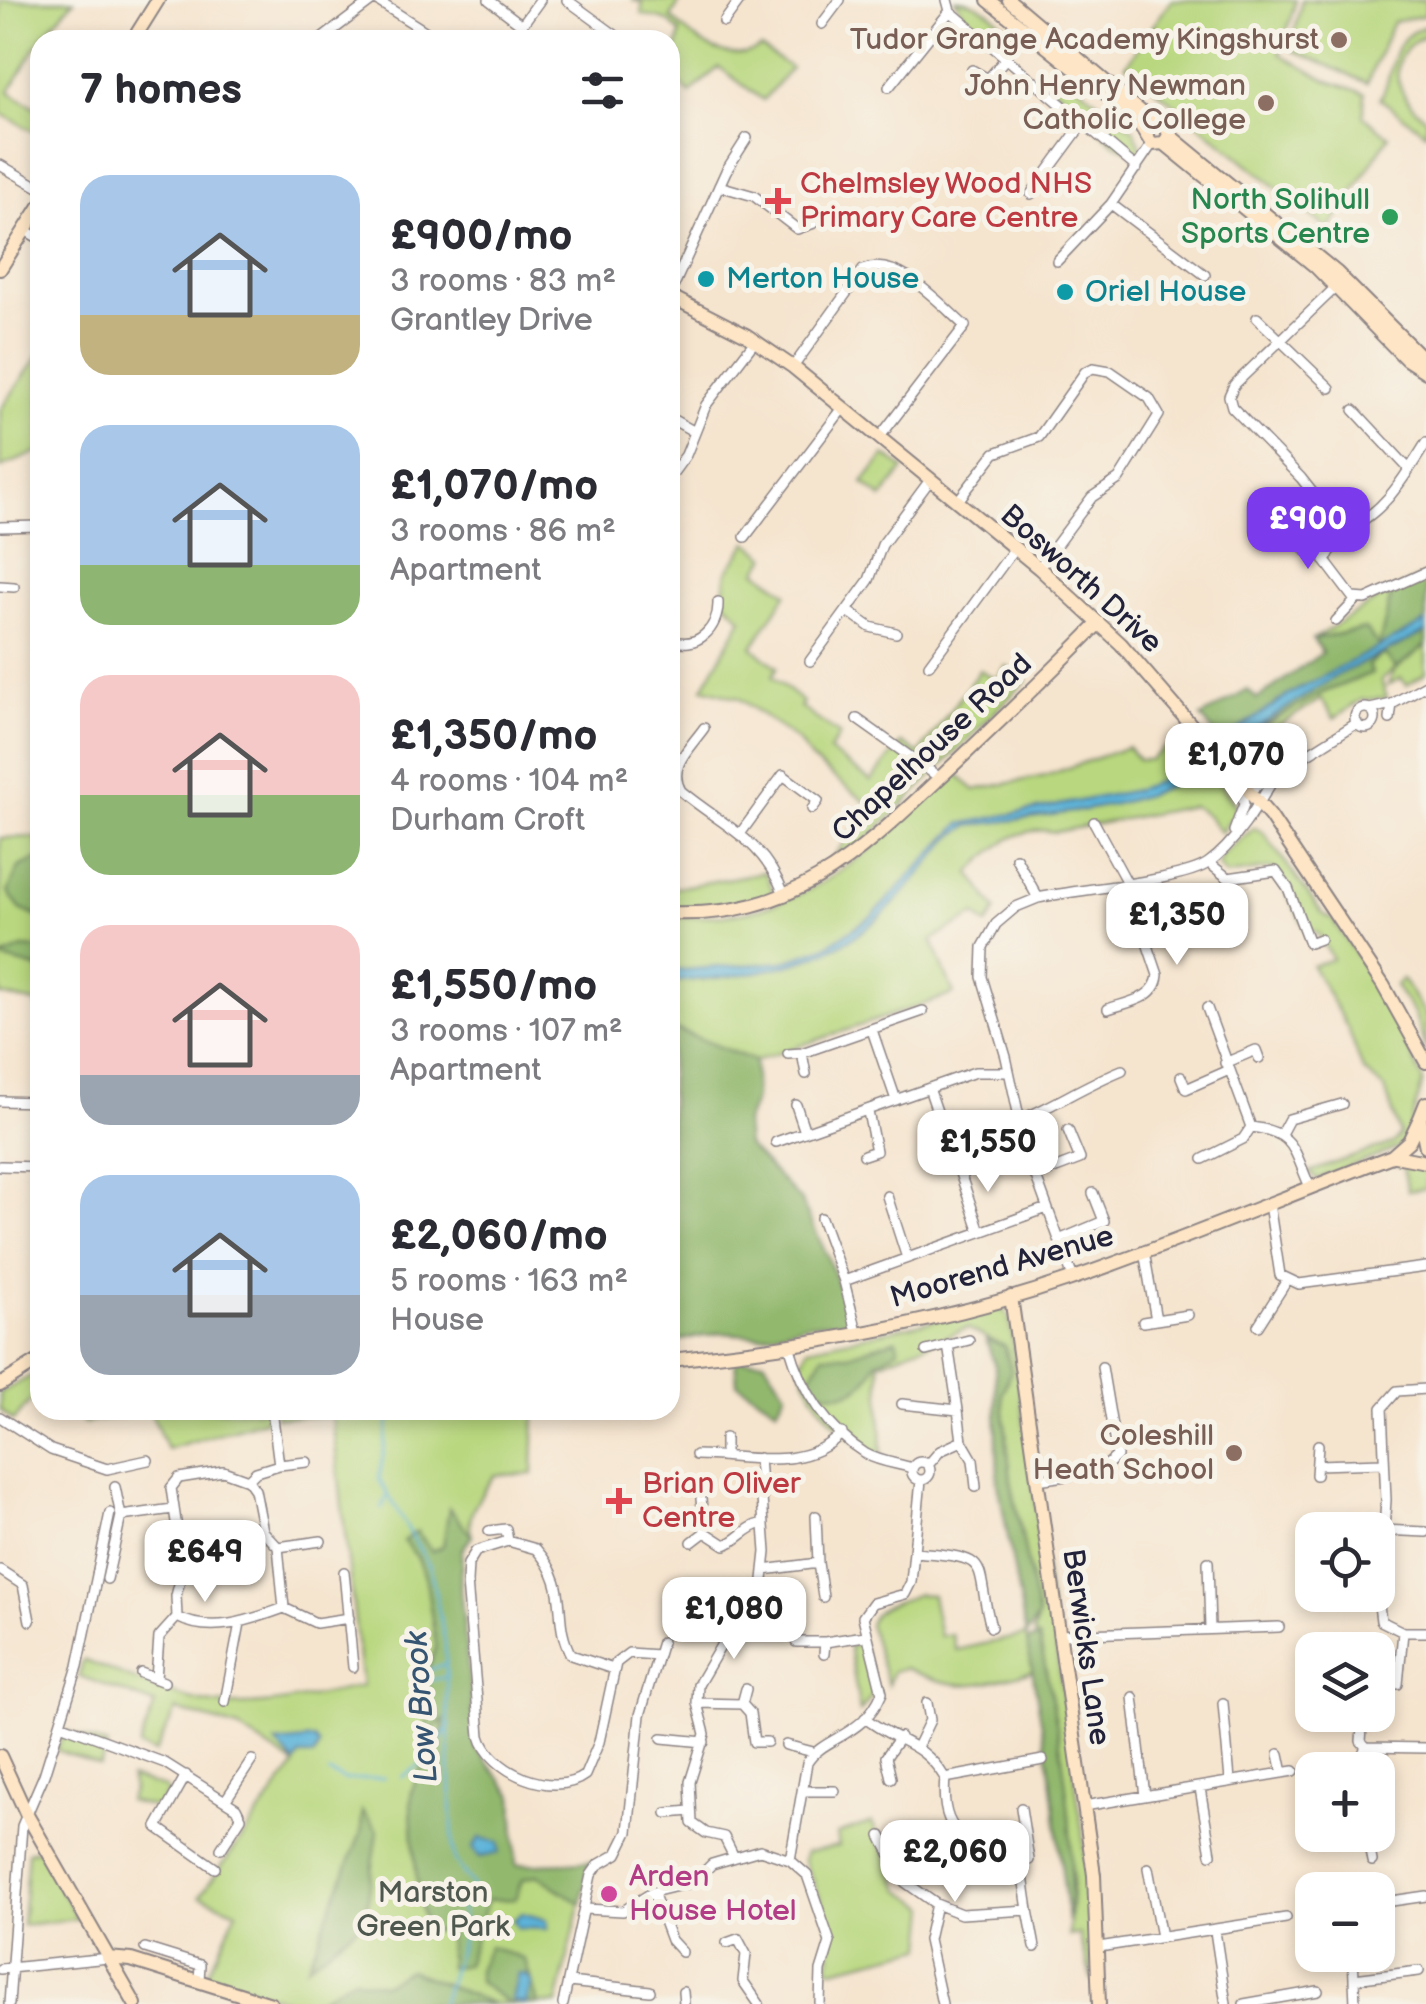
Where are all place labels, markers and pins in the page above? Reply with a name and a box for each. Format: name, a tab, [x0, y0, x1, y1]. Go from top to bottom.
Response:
place label: Tudor Grange Academy Kingshurst	[850, 22, 1319, 58]
marker: Tudor Grange Academy Kingshurst	[1328, 29, 1350, 51]
place label: John Henry Newman Catholic College	[964, 68, 1246, 138]
marker: John Henry Newman Catholic College	[1255, 92, 1277, 114]
place label: Chelmsley Wood NHS Primary Care Centre	[800, 166, 1092, 236]
place label: North Solihull Sports Centre	[1181, 182, 1370, 252]
marker: Chelmsley Wood NHS Primary Care Centre	[765, 188, 791, 214]
marker: North Solihull Sports Centre	[1379, 206, 1401, 228]
place label: Merton House	[726, 261, 919, 297]
marker: Merton House	[695, 268, 717, 290]
place label: Oriel House	[1085, 274, 1246, 310]
marker: Oriel House	[1054, 281, 1076, 303]
pin: £900	[1249, 487, 1367, 572]
pin: £1,070	[1155, 723, 1317, 808]
pin: £1,350	[1096, 883, 1258, 968]
pin: £1,550	[907, 1110, 1069, 1195]
place label: Coleshill Heath School	[1033, 1418, 1214, 1488]
marker: Coleshill Heath School	[1223, 1442, 1245, 1464]
place label: Brian Oliver Centre	[642, 1466, 802, 1536]
marker: Brian Oliver Centre	[606, 1488, 632, 1514]
pin: £649	[146, 1520, 264, 1605]
pin: £1,080	[653, 1577, 815, 1662]
pin: £2,060	[874, 1820, 1036, 1905]
place label: Arden House Hotel	[629, 1859, 797, 1929]
marker: Arden House Hotel	[598, 1883, 620, 1905]

